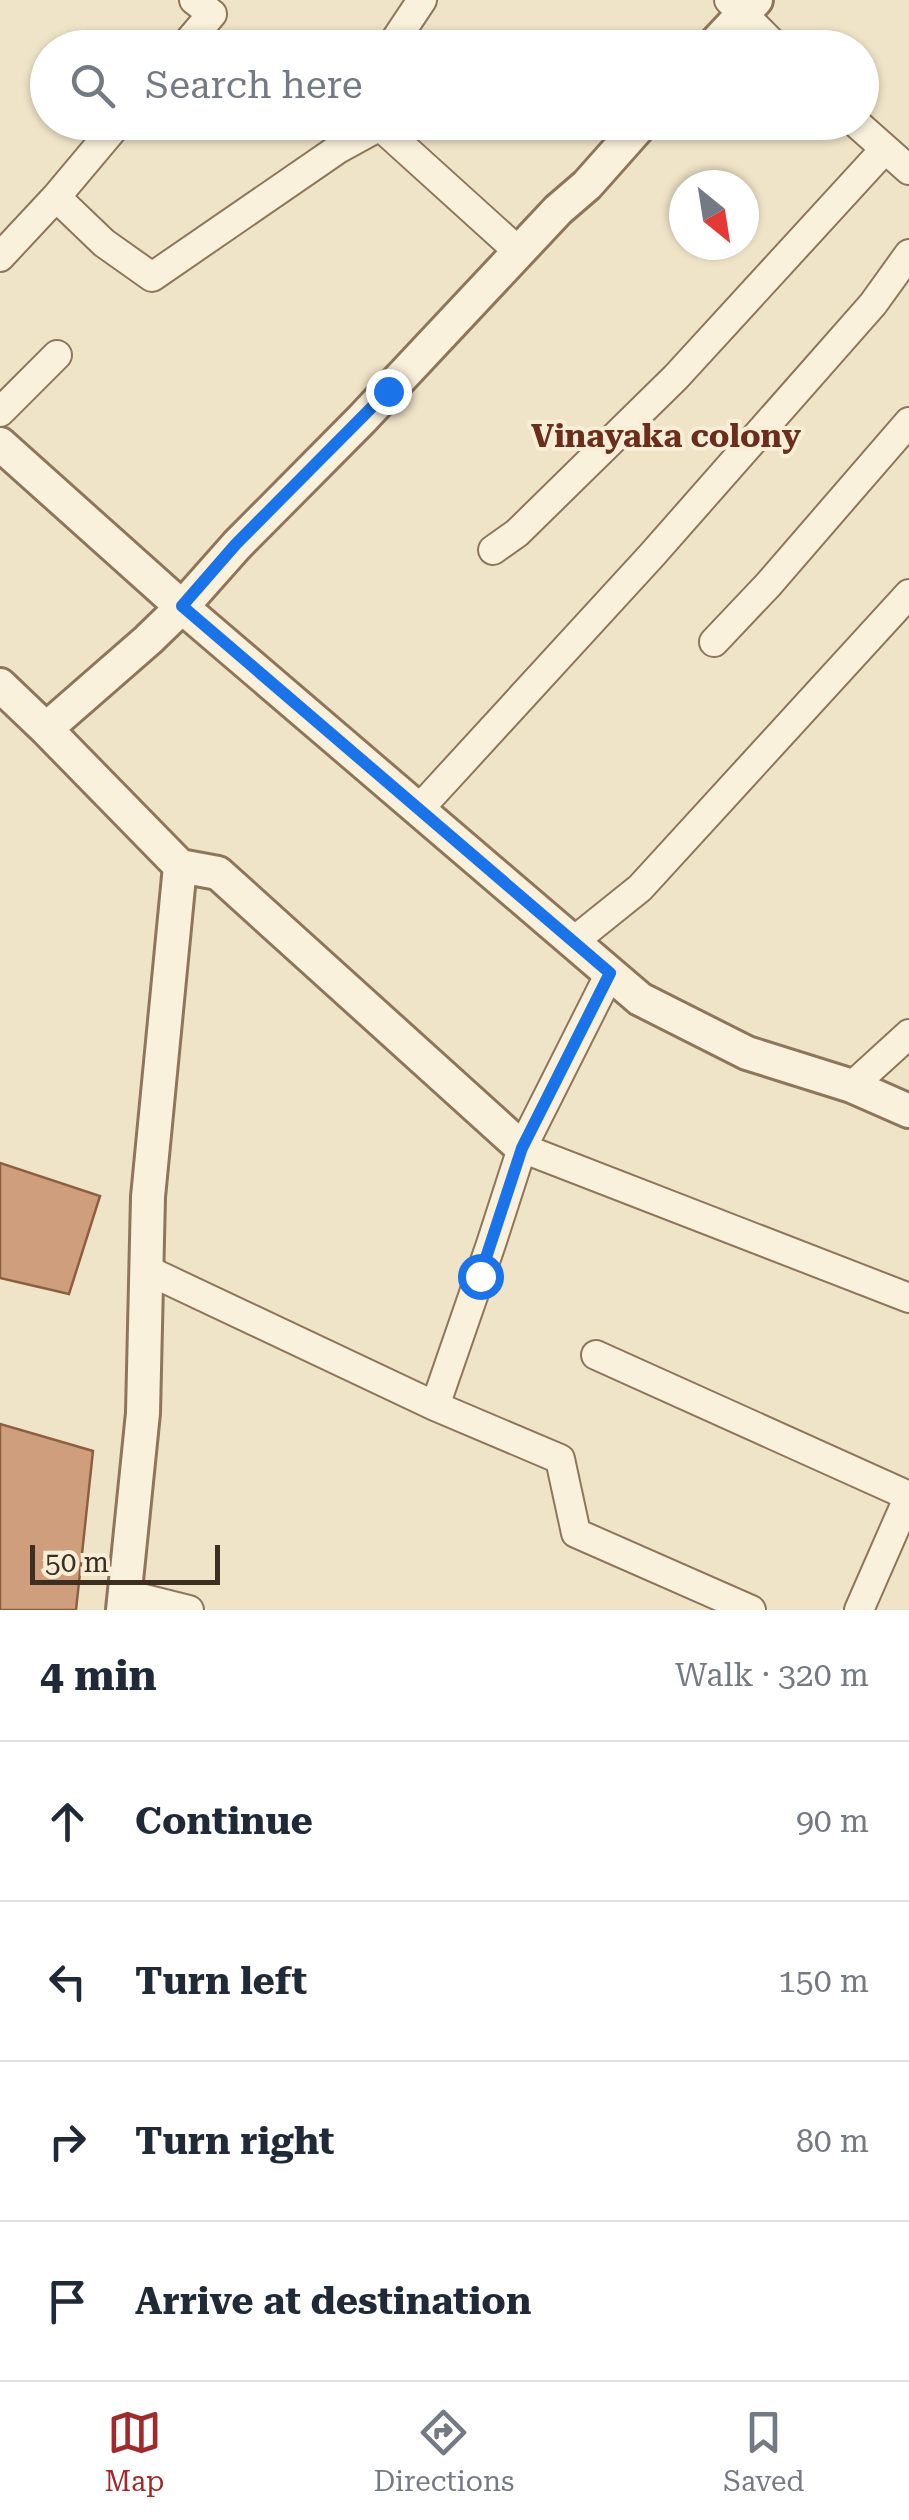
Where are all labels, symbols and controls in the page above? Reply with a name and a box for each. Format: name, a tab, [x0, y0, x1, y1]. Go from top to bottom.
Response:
search box	[30, 30, 879, 140]
icon: search	[65, 58, 120, 113]
text: Search here	[145, 63, 363, 107]
north arrow	[669, 170, 759, 260]
route end	[366, 369, 412, 415]
district label: Vinayaka colony	[531, 417, 802, 455]
route start	[458, 1254, 504, 1300]
scale bar	[30, 1540, 220, 1584]
text: 50 m	[45, 1546, 109, 1579]
text: 4 min	[40, 1651, 157, 1700]
text: Walk · 320 m	[675, 1656, 869, 1694]
icon: ahead	[40, 1794, 95, 1849]
text: Continue	[135, 1799, 313, 1843]
text: 90 m	[796, 1802, 869, 1840]
icon: left	[40, 1954, 95, 2009]
text: Turn left	[135, 1959, 307, 2003]
text: 150 m	[778, 1962, 869, 2000]
icon: right	[40, 2114, 95, 2169]
text: Turn right	[135, 2119, 334, 2163]
text: 80 m	[796, 2122, 869, 2160]
icon: arrive	[40, 2274, 95, 2329]
text: Arrive at destination	[135, 2279, 531, 2323]
tab: Map	[105, 2405, 164, 2498]
tab: Directions	[373, 2405, 514, 2498]
tab: Saved	[723, 2405, 805, 2498]

